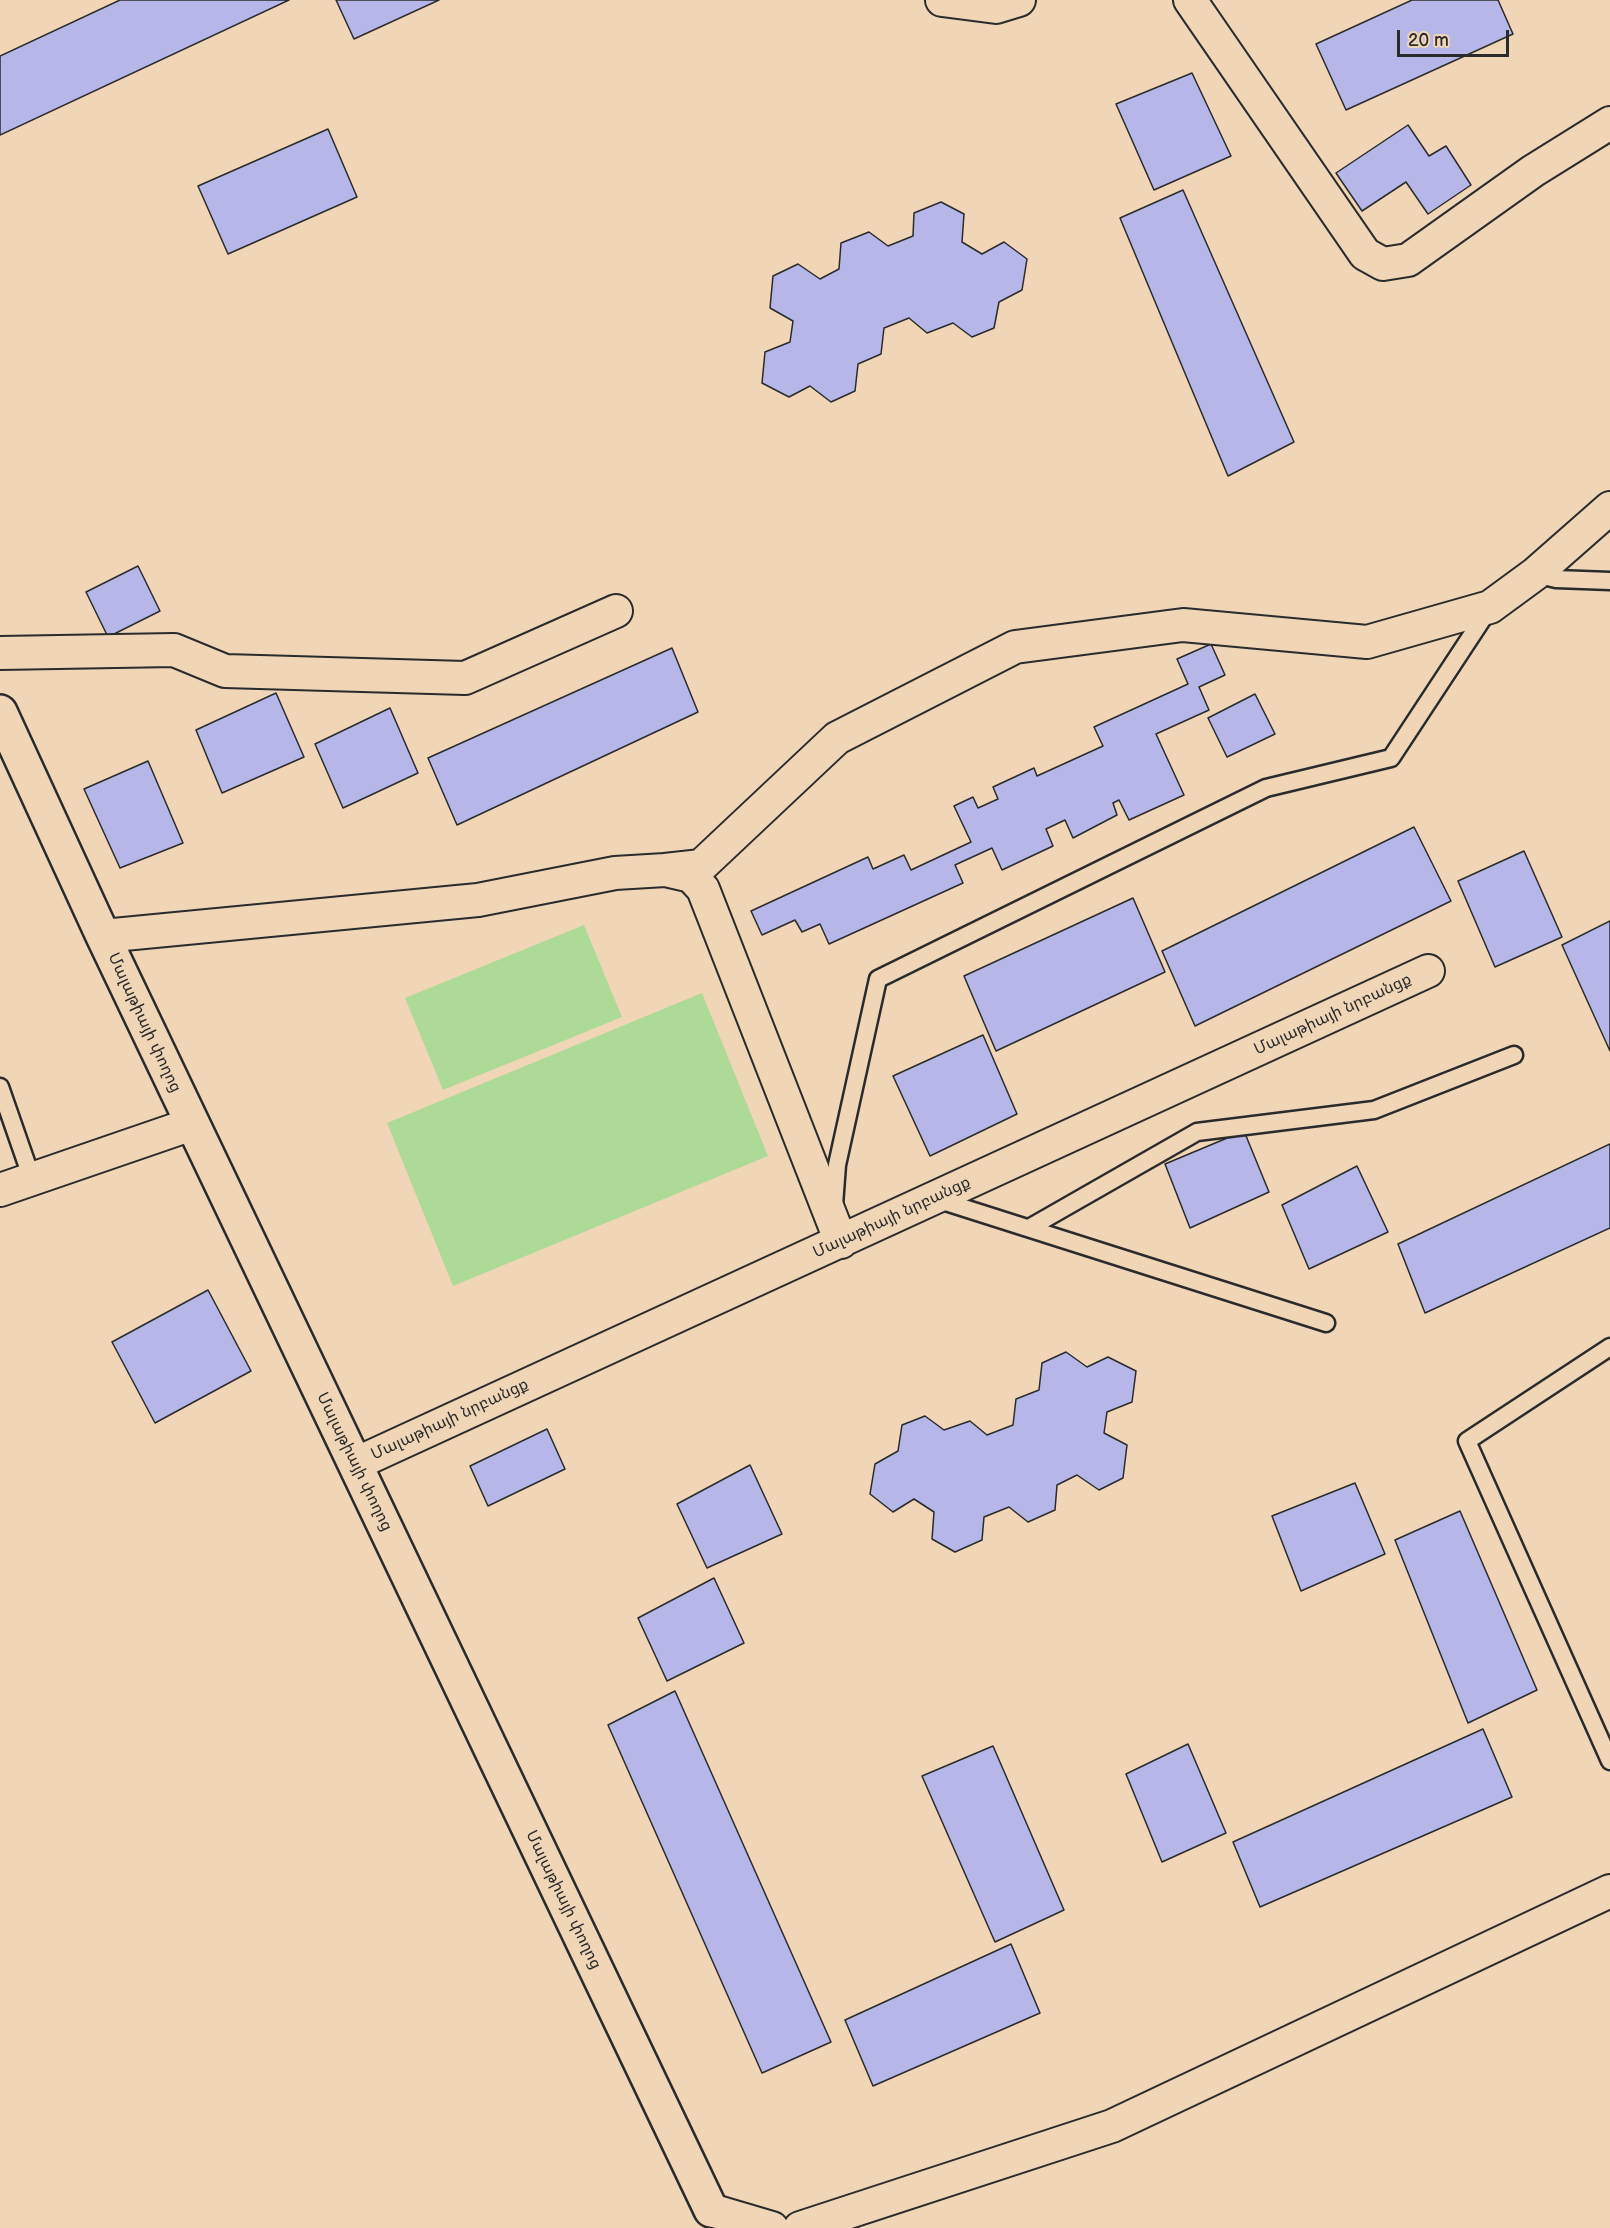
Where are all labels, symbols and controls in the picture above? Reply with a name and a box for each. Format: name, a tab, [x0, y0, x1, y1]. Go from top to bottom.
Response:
scale bar	[1400, 18, 1512, 56]
text: 20 m	[1408, 30, 1449, 51]
street label: Մալաթիայի փողոց	[103, 950, 185, 1096]
street label: Մալաթիայի նրբանցք	[1251, 970, 1415, 1060]
street label: Մալաթիայի նրբանցք	[810, 1173, 974, 1263]
street label: Մալաթիայի նրբանցք	[368, 1375, 532, 1465]
street label: Մալաթիայի փողոց	[312, 1390, 396, 1534]
street label: Մալաթիայի փողոց	[521, 1828, 605, 1972]

